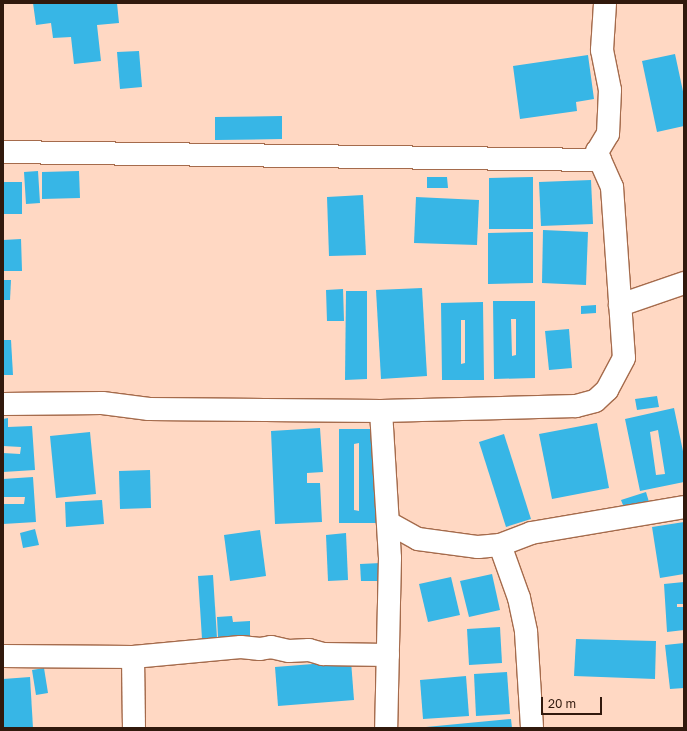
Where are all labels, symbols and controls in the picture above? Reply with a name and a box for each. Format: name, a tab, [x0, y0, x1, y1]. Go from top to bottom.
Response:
scale bar	[543, 689, 604, 715]
text: 20 m	[548, 696, 576, 711]

